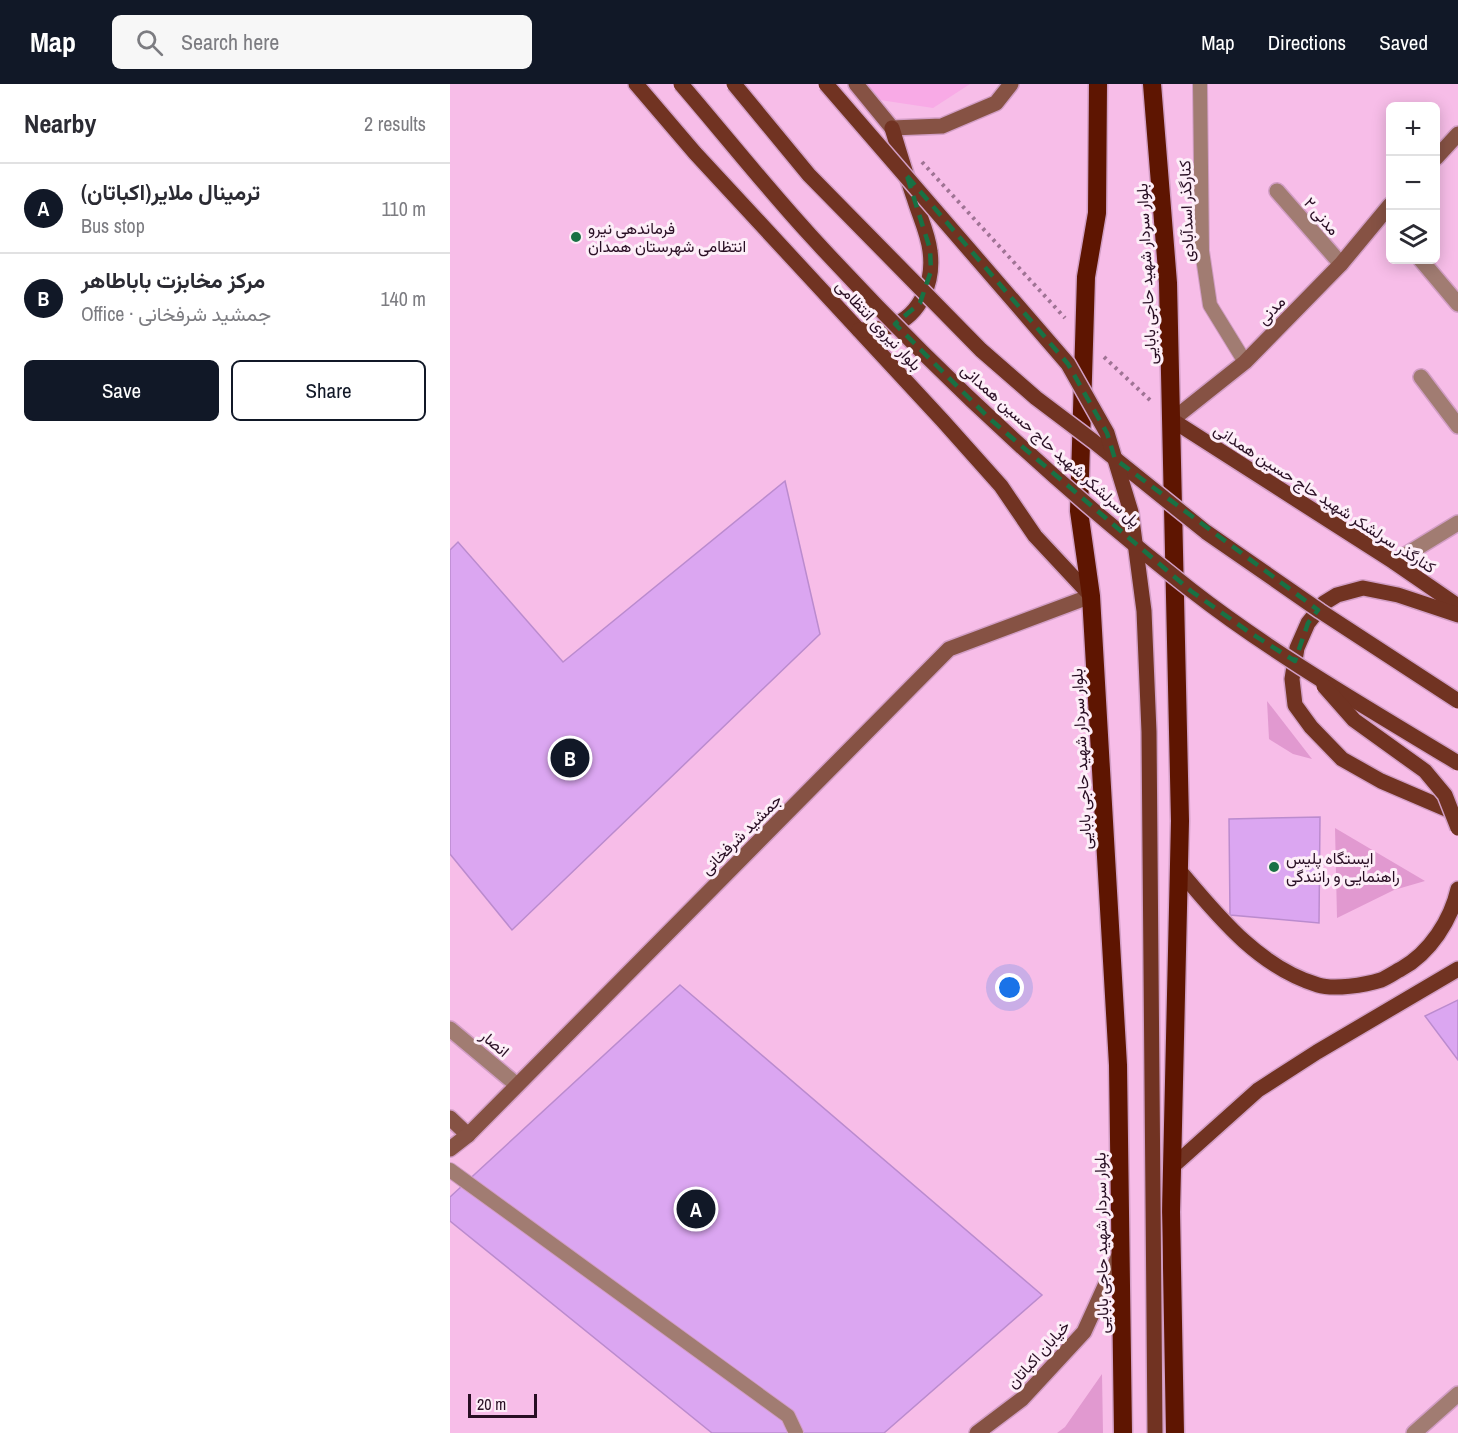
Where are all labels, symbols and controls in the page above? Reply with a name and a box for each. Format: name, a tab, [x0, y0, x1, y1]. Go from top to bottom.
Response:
search box	[112, 15, 532, 69]
text: Map	[30, 23, 76, 61]
icon: search	[133, 26, 166, 59]
text: Search here	[181, 27, 279, 57]
text: Map	[1201, 28, 1235, 57]
text: Directions	[1268, 28, 1346, 57]
text: Saved	[1379, 28, 1428, 57]
map controls	[1386, 102, 1440, 264]
button: +	[1386, 102, 1440, 156]
text: Nearby	[24, 106, 96, 141]
text: 2 results	[364, 110, 426, 137]
button: −	[1386, 156, 1440, 210]
street label: کنارگذر اسدآبادی	[1173, 160, 1199, 262]
text: ترمینال ملایر(اکباتان)	[81, 177, 260, 207]
street label: بلوار سردار شهید حاجی بابایی	[1130, 183, 1162, 365]
street label: مدنی ۲	[1299, 192, 1345, 240]
text: A	[38, 195, 49, 222]
text: 110 m	[382, 195, 426, 222]
button: layers	[1386, 210, 1440, 264]
text: Bus stop	[81, 212, 145, 239]
place label: فرماندهی نیرو انتظامی شهرستان همدان	[588, 217, 746, 257]
marker: فرماندهی نیرو انتظامی شهرستان همدان	[569, 230, 583, 244]
text: مرکز مخابزت باباطاهر	[81, 265, 265, 295]
street label: بلوار نیروی انتظامی	[831, 275, 927, 375]
text: B	[38, 285, 49, 312]
text: 140 m	[380, 285, 426, 312]
street label: مدنی	[1252, 291, 1290, 329]
text: Office · جمشید شرفخانی	[81, 300, 271, 327]
street label: پل سرلشکر شهید حاج حسین همدانی	[956, 358, 1146, 532]
button: Save	[24, 360, 219, 421]
button: Share	[231, 360, 426, 421]
street label: کنارگذر سرلشکر شهید حاج حسین همدانی	[1209, 418, 1440, 579]
street label: بلوار سردار شهید حاجی بابایی	[1065, 668, 1097, 850]
pin: B	[550, 736, 590, 780]
street label: جمشید شرفخانی	[696, 788, 787, 879]
place label: ایستگاه پلیس راهنمایی و رانندگی	[1286, 847, 1400, 887]
marker: ایستگاه پلیس راهنمایی و رانندگی	[1267, 860, 1281, 874]
your location	[995, 973, 1024, 1002]
street label: انصار	[475, 1024, 514, 1062]
street label: بلوار سردار شهید حاجی بابایی	[1088, 1152, 1114, 1334]
pin: A	[676, 1186, 716, 1232]
street label: خیابان اکباتان	[1001, 1315, 1075, 1393]
scale bar	[468, 1391, 537, 1418]
text: 20 m	[477, 1393, 506, 1415]

